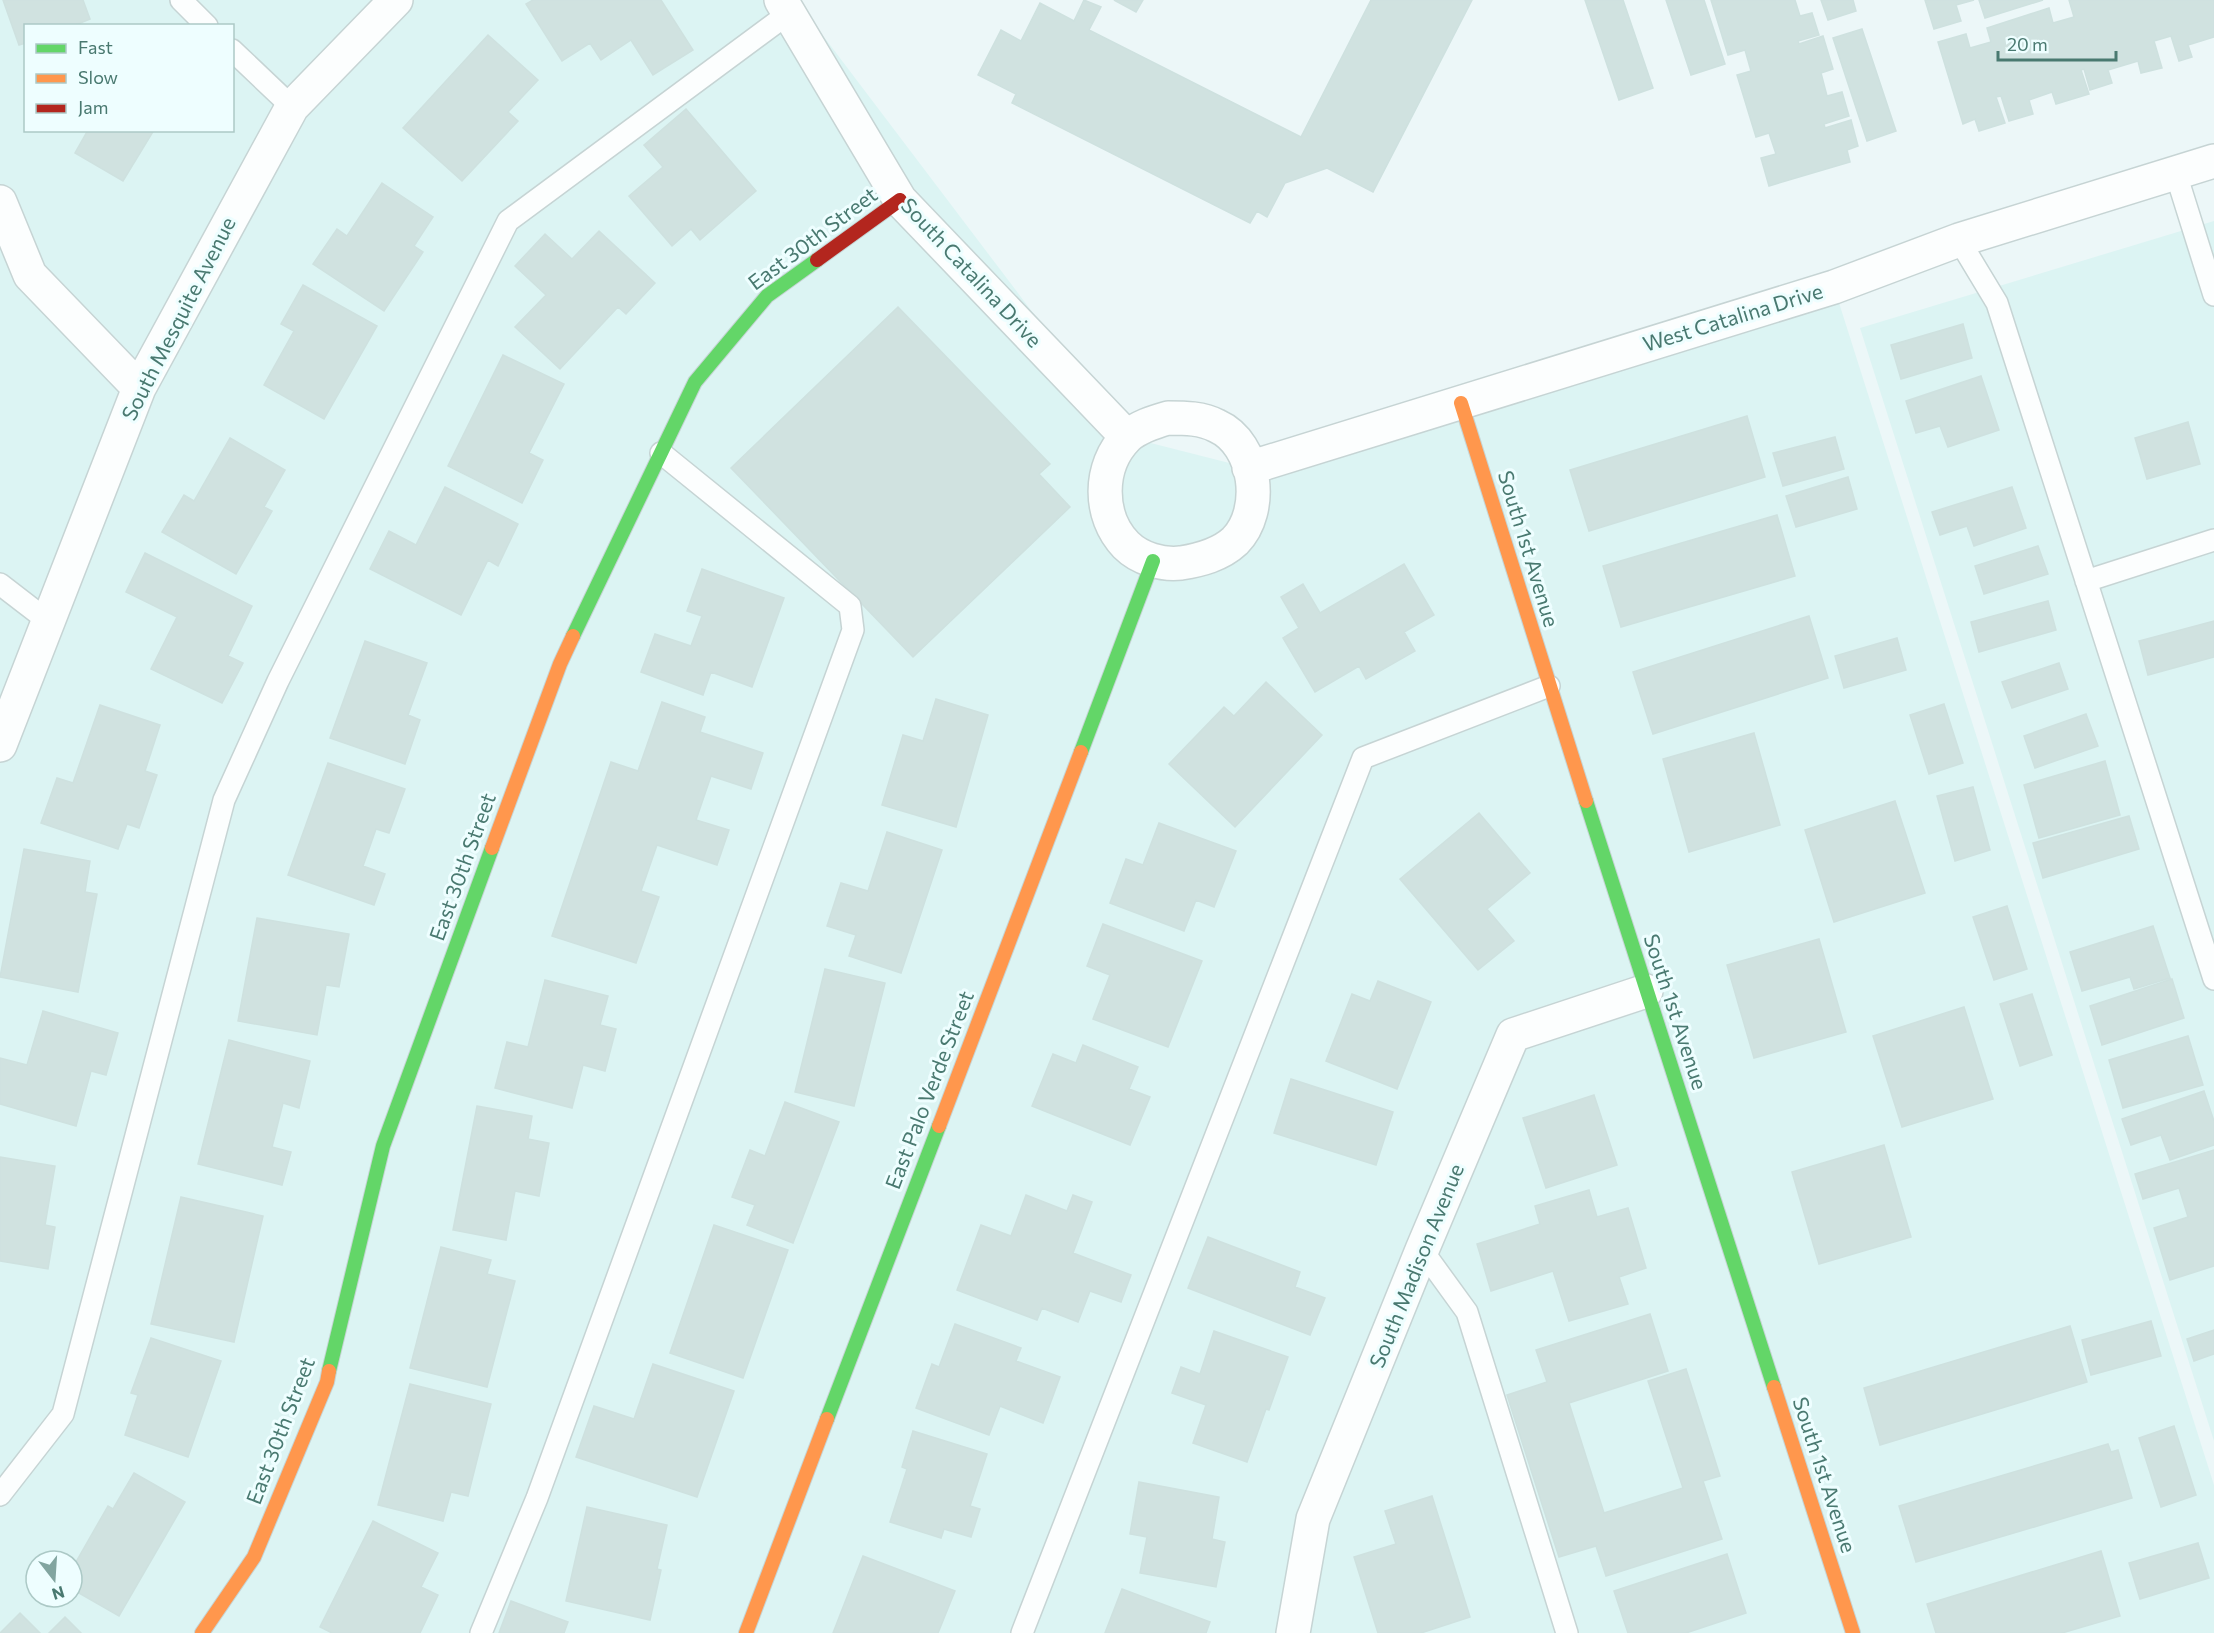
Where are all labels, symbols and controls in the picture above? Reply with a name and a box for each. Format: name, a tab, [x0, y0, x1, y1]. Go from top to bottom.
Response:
legend	[24, 24, 234, 132]
scale bar	[1998, 24, 2116, 62]
text: 20 m	[2007, 33, 2048, 55]
text: Fast	[78, 36, 113, 58]
text: Slow	[78, 66, 118, 88]
text: Jam	[78, 96, 108, 118]
street label: East 30th Street	[743, 181, 882, 295]
street label: South Catalina Drive	[897, 192, 1048, 352]
street label: South Mesquite Avenue	[115, 212, 240, 424]
street label: West Catalina Drive	[1640, 277, 1825, 356]
street label: South 1st Avenue	[1494, 467, 1565, 630]
street label: East 30th Street	[423, 789, 500, 944]
street label: South 1st Avenue	[1639, 930, 1713, 1093]
street label: East Palo Verde Street	[879, 987, 978, 1192]
street label: South Madison Avenue	[1363, 1160, 1468, 1371]
street label: East 30th Street	[240, 1353, 319, 1507]
street label: South 1st Avenue	[1788, 1393, 1862, 1556]
north arrow	[24, 1549, 84, 1609]
text: N	[50, 1583, 67, 1605]

